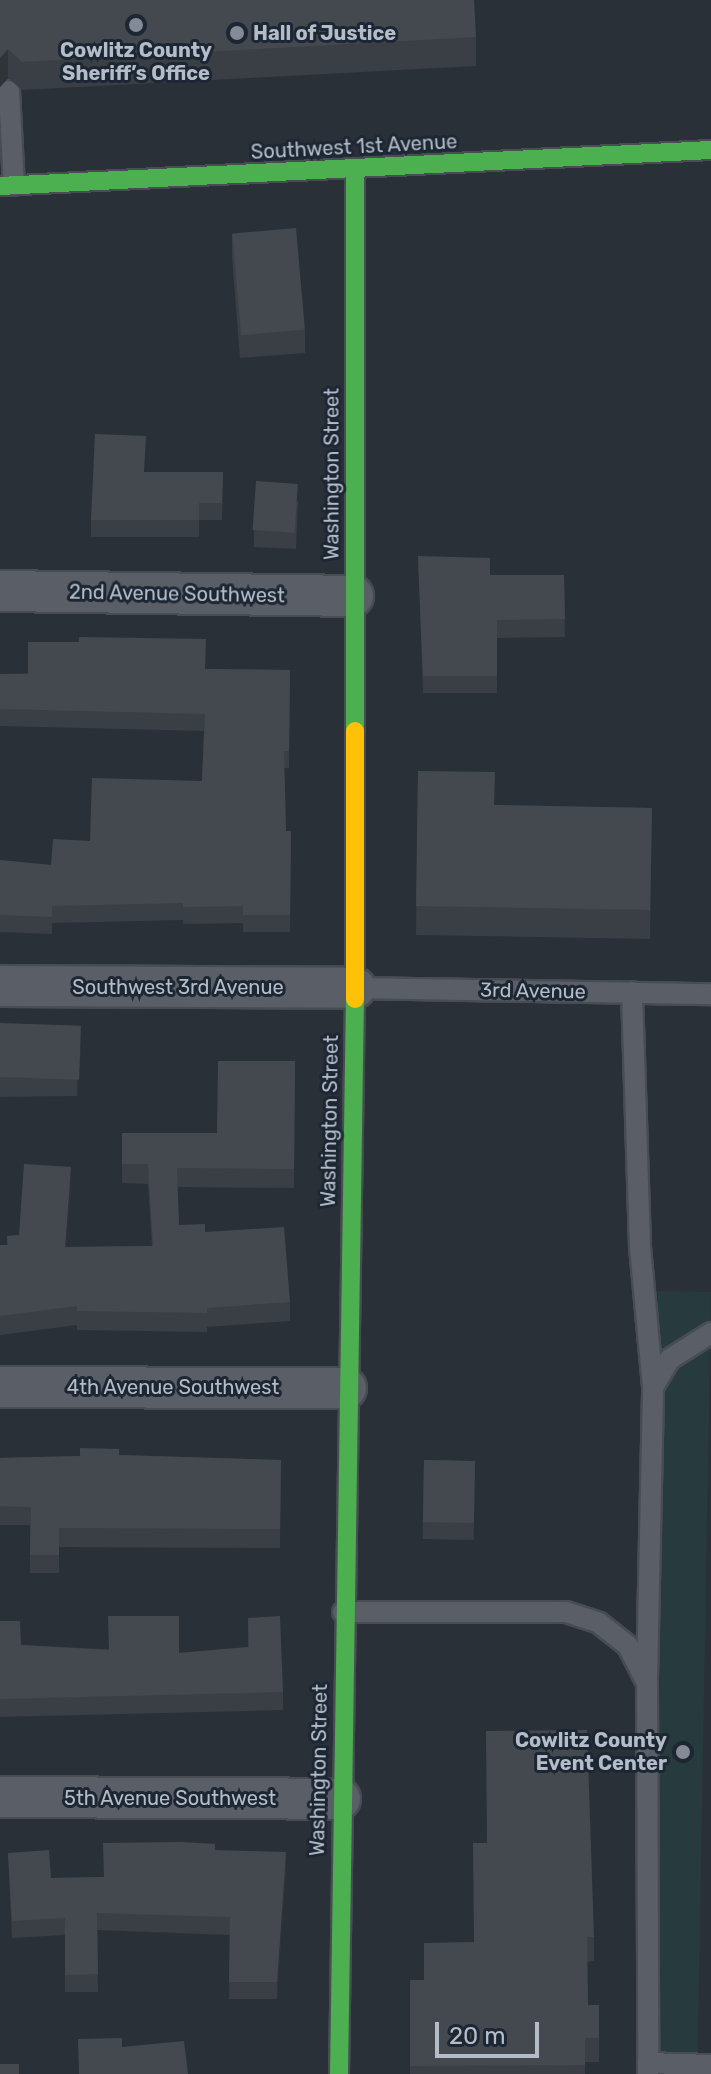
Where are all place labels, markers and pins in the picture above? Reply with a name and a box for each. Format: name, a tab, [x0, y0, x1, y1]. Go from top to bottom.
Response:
marker: Cowlitz County Sheriff’s Office	[127, 16, 145, 34]
place label: Hall of Justice	[253, 21, 397, 45]
marker: Hall of Justice	[228, 24, 246, 42]
place label: Cowlitz County Sheriff’s Office	[60, 38, 212, 85]
place label: Cowlitz County Event Center	[515, 1728, 667, 1775]
marker: Cowlitz County Event Center	[674, 1743, 692, 1761]

